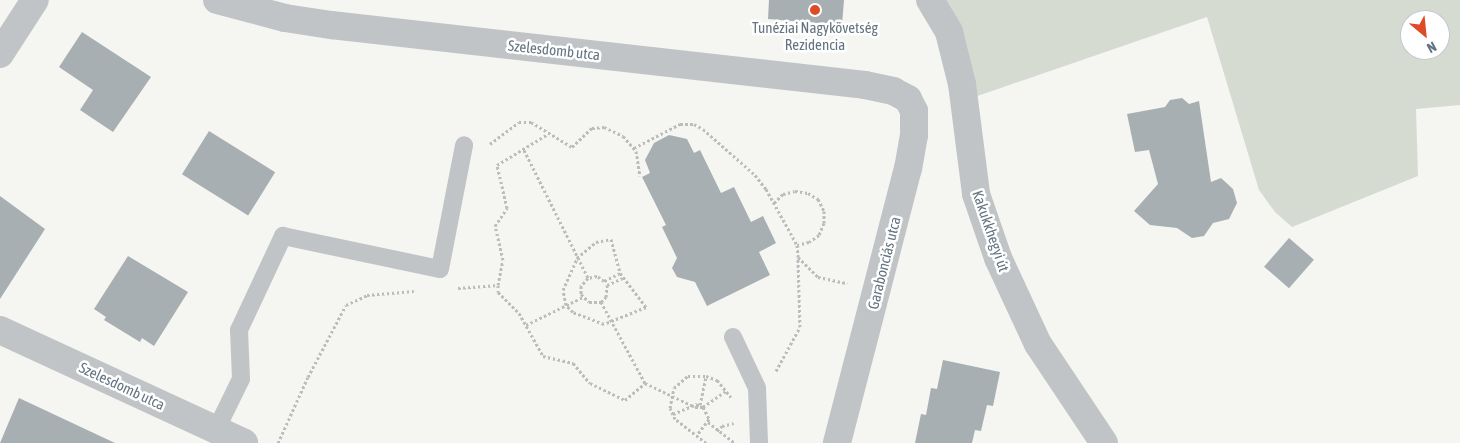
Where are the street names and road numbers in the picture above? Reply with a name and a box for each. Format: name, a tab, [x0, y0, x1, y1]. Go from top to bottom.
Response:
street label: Szelesdomb utca	[507, 36, 601, 64]
street label: Kakukkhegyi út	[969, 188, 1013, 274]
street label: Garabonciás utca	[864, 215, 904, 311]
street label: Szelesdomb utca	[76, 358, 168, 414]

